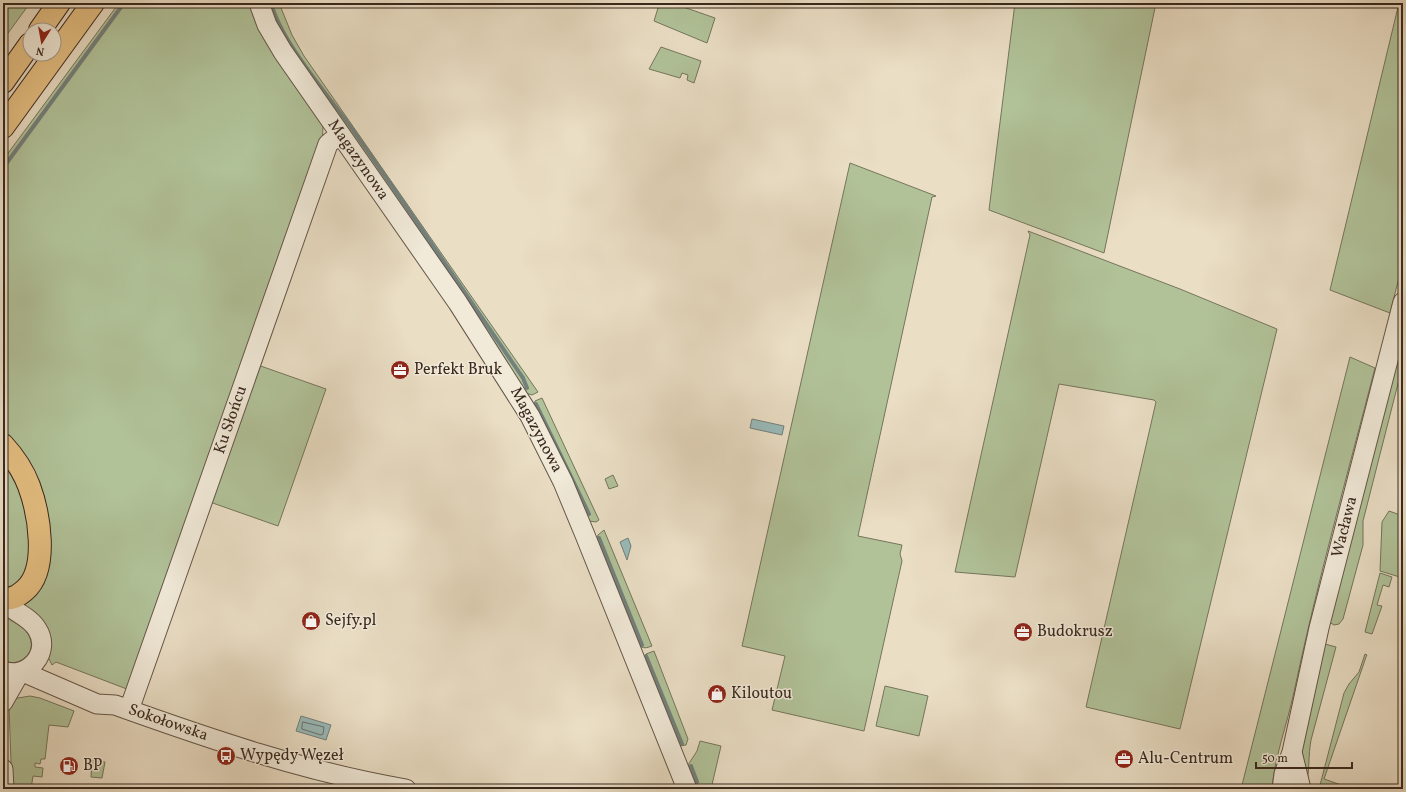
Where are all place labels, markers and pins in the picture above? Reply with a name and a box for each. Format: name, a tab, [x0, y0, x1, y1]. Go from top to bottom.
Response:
office icon: Perfekt Bruk	[389, 359, 411, 381]
place label: Perfekt Bruk	[414, 359, 503, 381]
shop icon: Sejfy.pl	[300, 610, 322, 632]
place label: Sejfy.pl	[325, 610, 376, 632]
office icon: Budokrusz	[1012, 621, 1034, 643]
place label: Budokrusz	[1037, 621, 1113, 643]
shop icon: Kiloutou	[706, 683, 728, 705]
place label: Kiloutou	[731, 683, 792, 705]
bus stop icon: Wypędy Węzeł	[215, 745, 237, 767]
place label: Wypędy Węzeł	[240, 745, 344, 767]
office icon: Alu-Centrum	[1113, 748, 1135, 770]
place label: Alu-Centrum	[1138, 748, 1233, 770]
fuel station icon: BP	[58, 755, 80, 777]
place label: BP	[83, 755, 102, 777]

